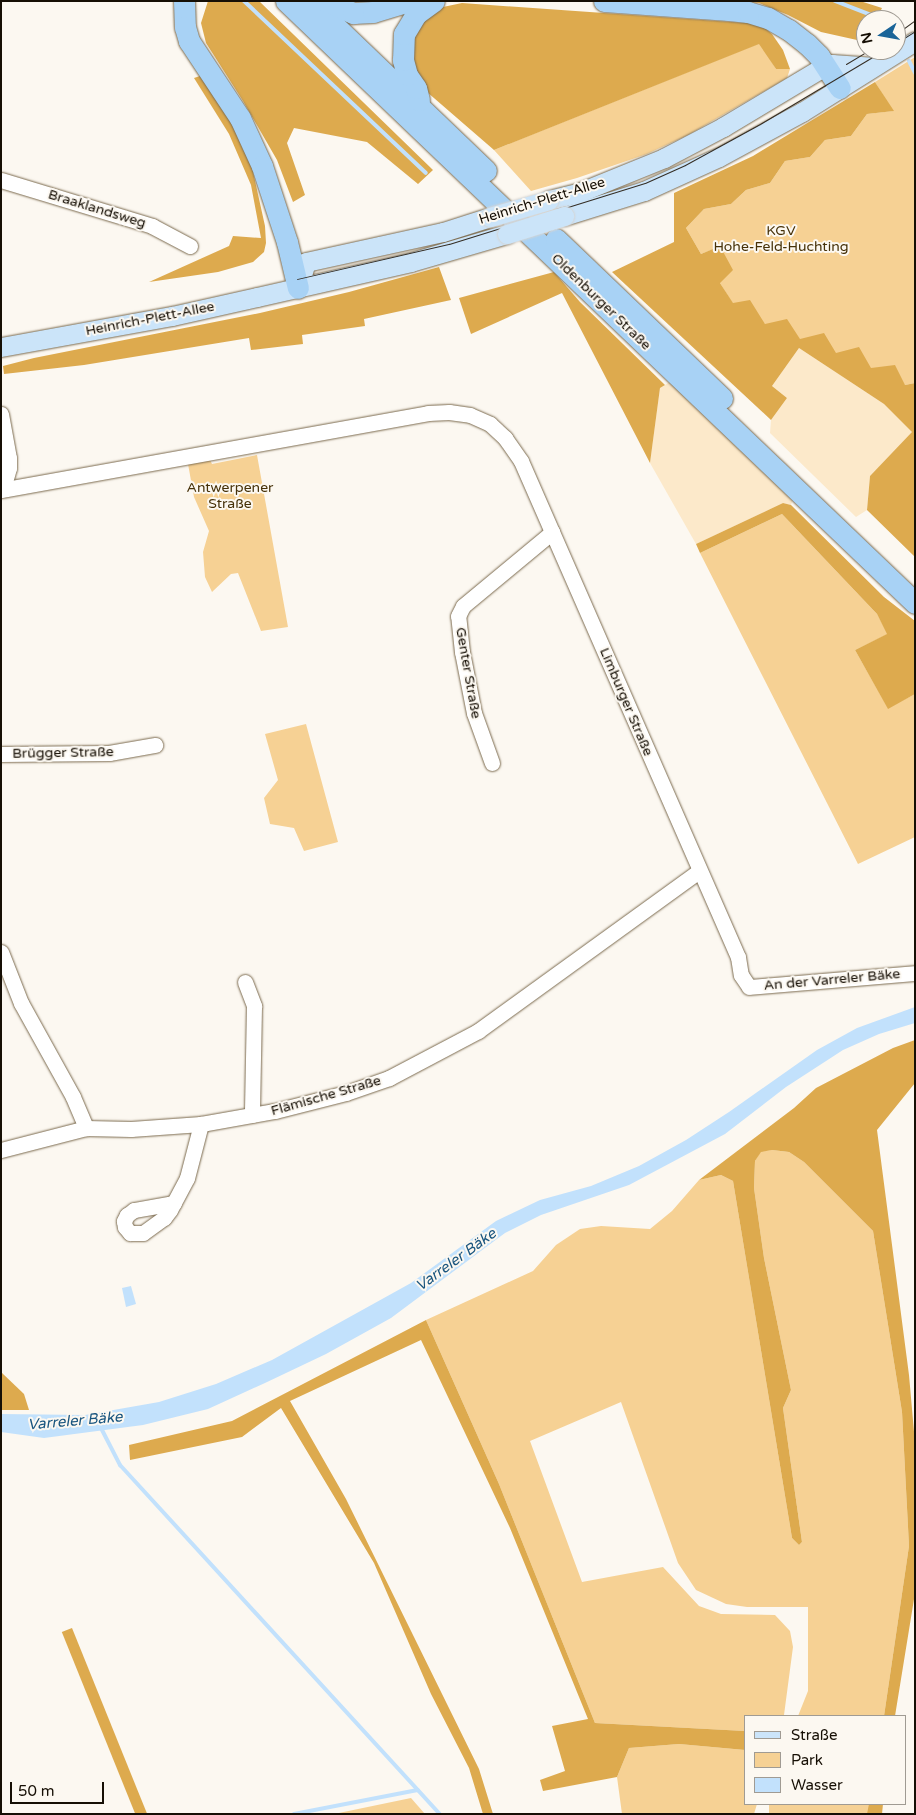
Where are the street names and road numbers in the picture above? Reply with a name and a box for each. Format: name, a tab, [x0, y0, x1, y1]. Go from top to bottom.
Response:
street label: Heinrich-Plett-Allee	[477, 174, 607, 228]
street label: Braaklandsweg	[46, 186, 148, 232]
street label: Oldenburger Straße	[548, 250, 654, 354]
street label: Heinrich-Plett-Allee	[84, 298, 216, 340]
street label: Genter Straße	[452, 626, 484, 720]
street label: Limburger Straße	[596, 645, 656, 759]
street label: Brügger Straße	[12, 744, 114, 762]
street label: An der Varreler Bäke	[763, 966, 901, 994]
street label: Flämische Straße	[269, 1072, 383, 1120]

